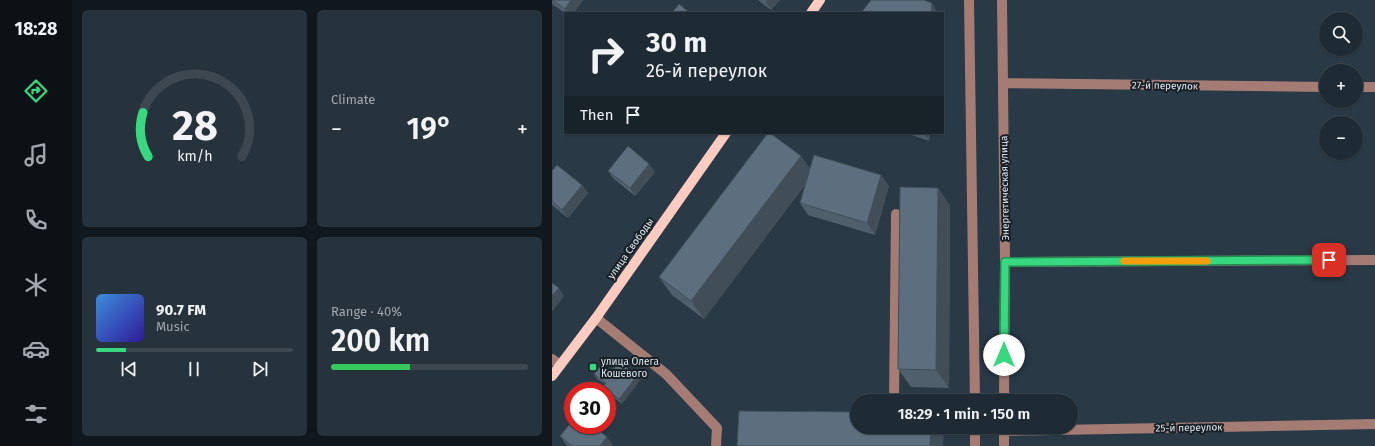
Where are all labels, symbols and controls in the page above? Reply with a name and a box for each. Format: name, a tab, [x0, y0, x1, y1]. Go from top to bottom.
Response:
map controls	[1319, 12, 1363, 160]
button: search	[1319, 12, 1363, 56]
text: 18:28	[15, 18, 57, 40]
text: 30 m	[646, 26, 707, 59]
icon: right	[580, 28, 632, 80]
text: 26-й переулок	[646, 60, 767, 82]
button: +	[1319, 64, 1363, 108]
icon: directions	[22, 77, 50, 105]
street label: 27-й переулок	[1132, 79, 1199, 93]
text: Climate	[331, 92, 375, 107]
text: 28	[172, 100, 217, 150]
icon: arrive	[622, 104, 644, 126]
text: Then	[580, 106, 614, 124]
text: 19°	[407, 111, 452, 147]
text: −	[331, 116, 342, 143]
text: +	[517, 116, 528, 143]
button: −	[1319, 116, 1363, 160]
street label: Энергетическая улица	[998, 136, 1012, 240]
icon: music	[22, 141, 50, 169]
text: km/h	[177, 147, 212, 164]
icon: phone	[22, 206, 50, 234]
street label: улица Свободы	[605, 216, 656, 281]
pin	[1312, 243, 1346, 277]
icon: arrive	[1318, 249, 1340, 271]
icon: climate	[22, 271, 50, 299]
text: 90.7 FM	[156, 301, 206, 319]
text: Range · 40%	[331, 304, 402, 319]
text: Music	[156, 319, 190, 334]
text: 200 km	[331, 323, 430, 359]
position arrow	[983, 334, 1025, 376]
icon: car	[22, 335, 50, 363]
place label: улица Олега Кошевого	[601, 356, 659, 380]
icon: previous	[118, 358, 140, 380]
icon: pause	[183, 358, 205, 380]
icon: next	[249, 358, 271, 380]
marker: улица Олега Кошевого	[588, 362, 598, 372]
speed limit sign: 30	[564, 382, 616, 434]
icon: filters	[22, 400, 50, 428]
text: 18:29 · 1 min · 150 m	[898, 405, 1030, 423]
street label: 25-й переулок	[1155, 421, 1223, 435]

